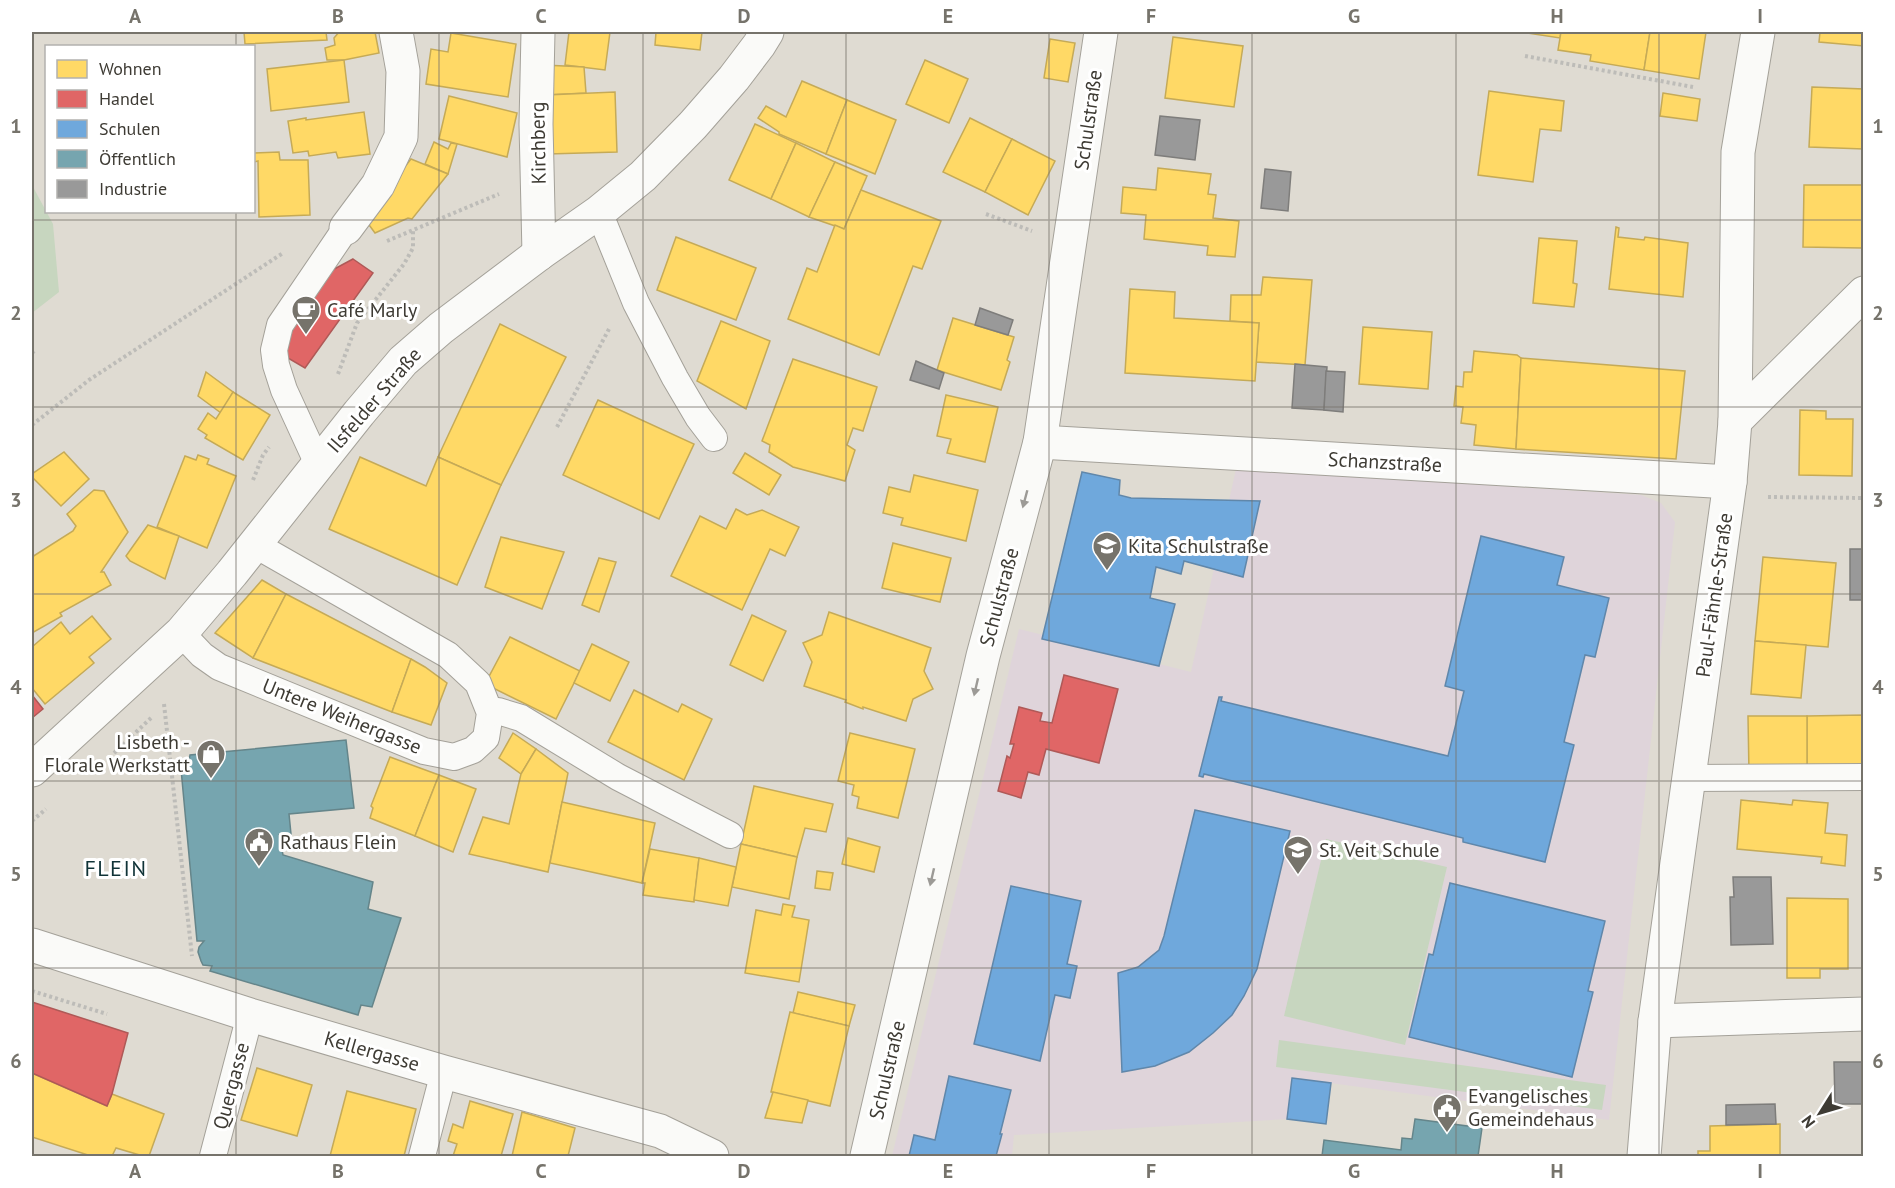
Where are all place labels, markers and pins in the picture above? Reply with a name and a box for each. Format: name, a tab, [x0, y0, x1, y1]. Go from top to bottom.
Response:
cafe icon: Café Marly	[290, 294, 322, 336]
place label: Café Marly	[327, 297, 418, 323]
school or university icon: Kita Schulstraße	[1091, 530, 1123, 572]
place label: Kita Schulstraße	[1128, 533, 1269, 559]
place label: Lisbeth - Florale Werkstatt	[44, 729, 190, 778]
shop icon: Lisbeth - Florale Werkstatt	[195, 738, 227, 780]
public building icon: Rathaus Flein	[243, 826, 275, 868]
place label: Rathaus Flein	[280, 829, 396, 855]
school or university icon: St. Veit Schule	[1282, 834, 1314, 876]
place label: St. Veit Schule	[1319, 837, 1439, 863]
place label: Evangelisches Gemeindehaus	[1468, 1083, 1594, 1132]
public building icon: Evangelisches Gemeindehaus	[1431, 1092, 1463, 1134]

